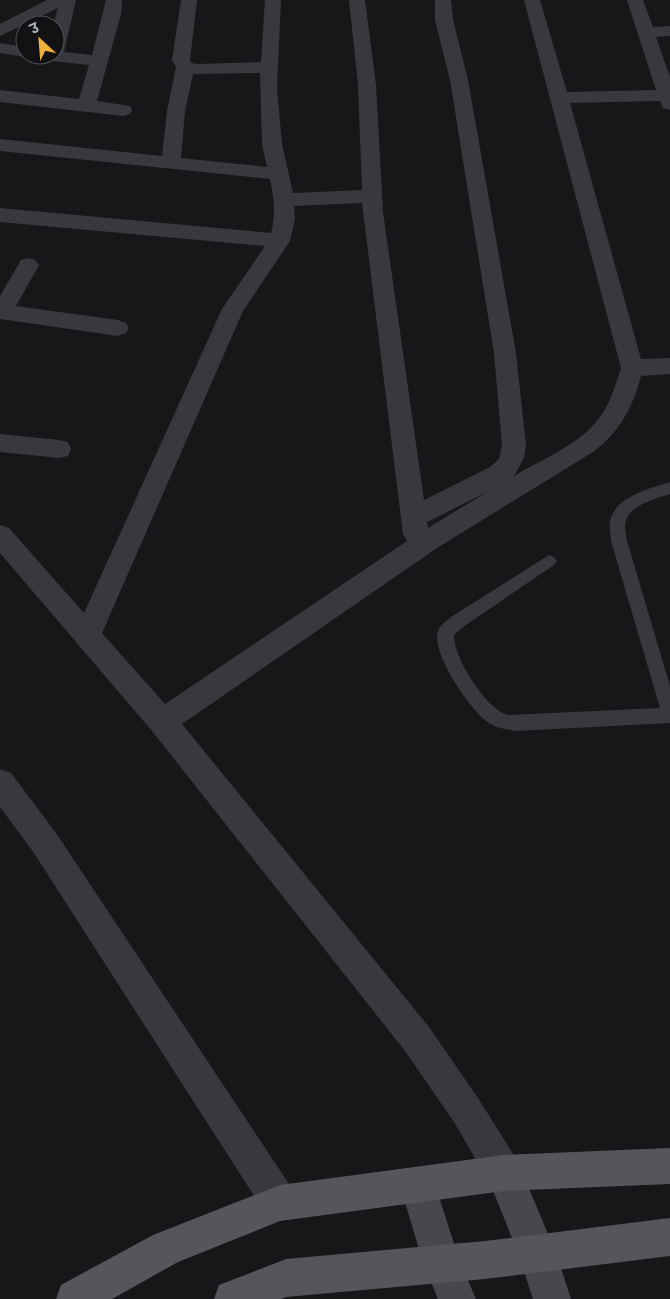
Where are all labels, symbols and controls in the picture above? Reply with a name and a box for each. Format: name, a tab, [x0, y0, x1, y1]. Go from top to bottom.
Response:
north arrow	[15, 15, 65, 65]
text: उ	[25, 17, 43, 39]

